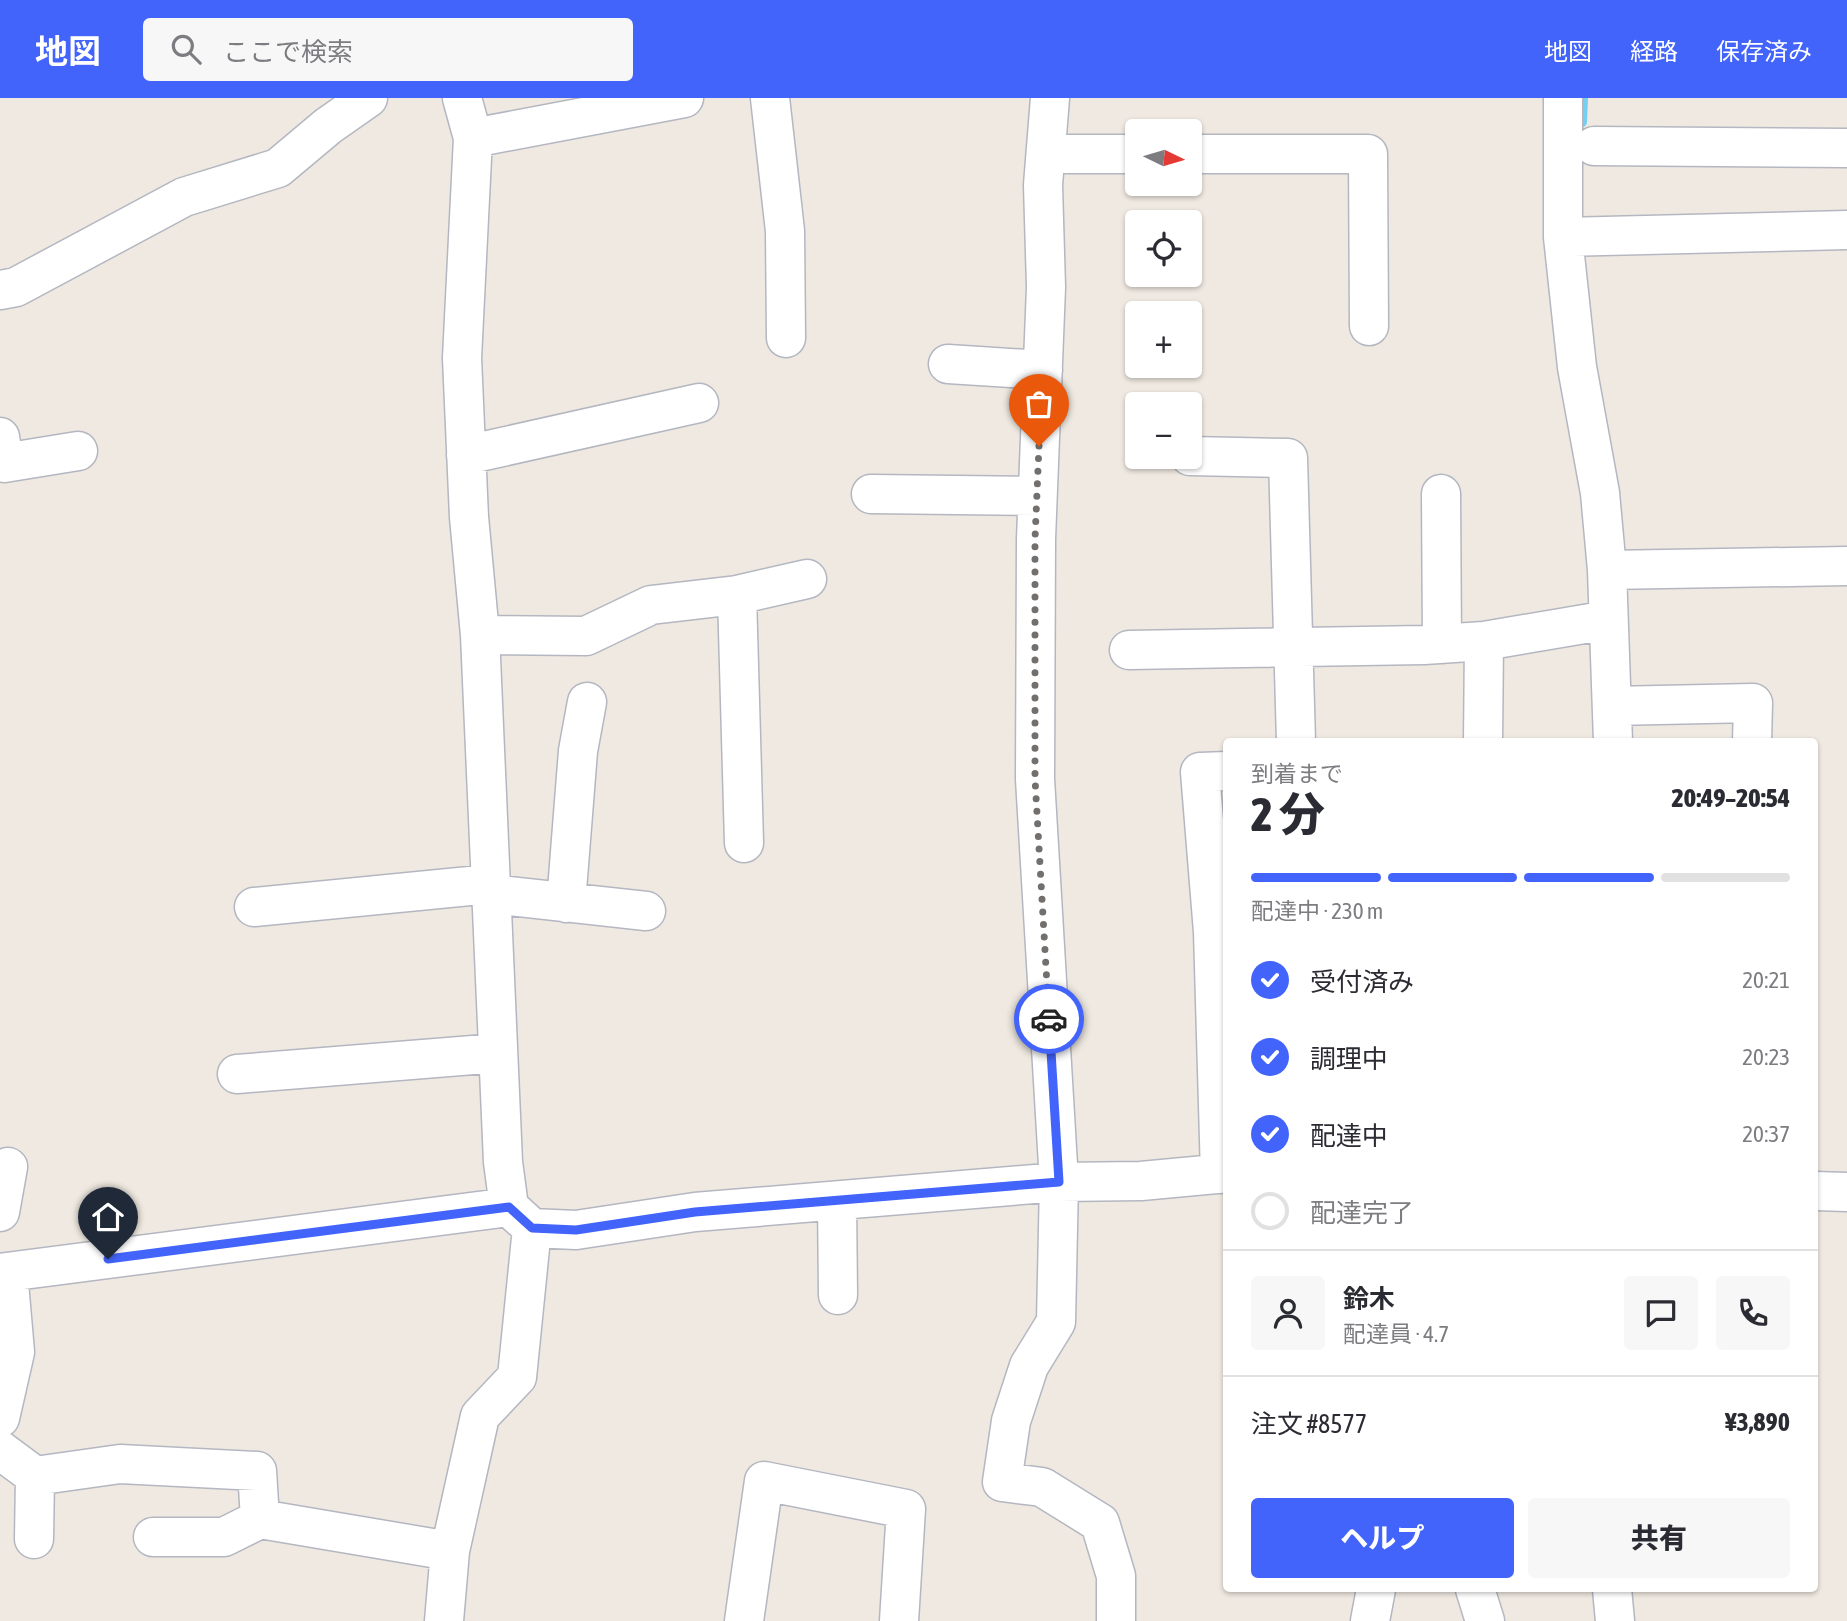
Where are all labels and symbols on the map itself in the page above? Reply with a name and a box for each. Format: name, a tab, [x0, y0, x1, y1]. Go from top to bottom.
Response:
north arrow	[1125, 119, 1202, 196]
pin	[1009, 374, 1069, 446]
courier	[1014, 984, 1084, 1054]
pin	[78, 1187, 138, 1259]

